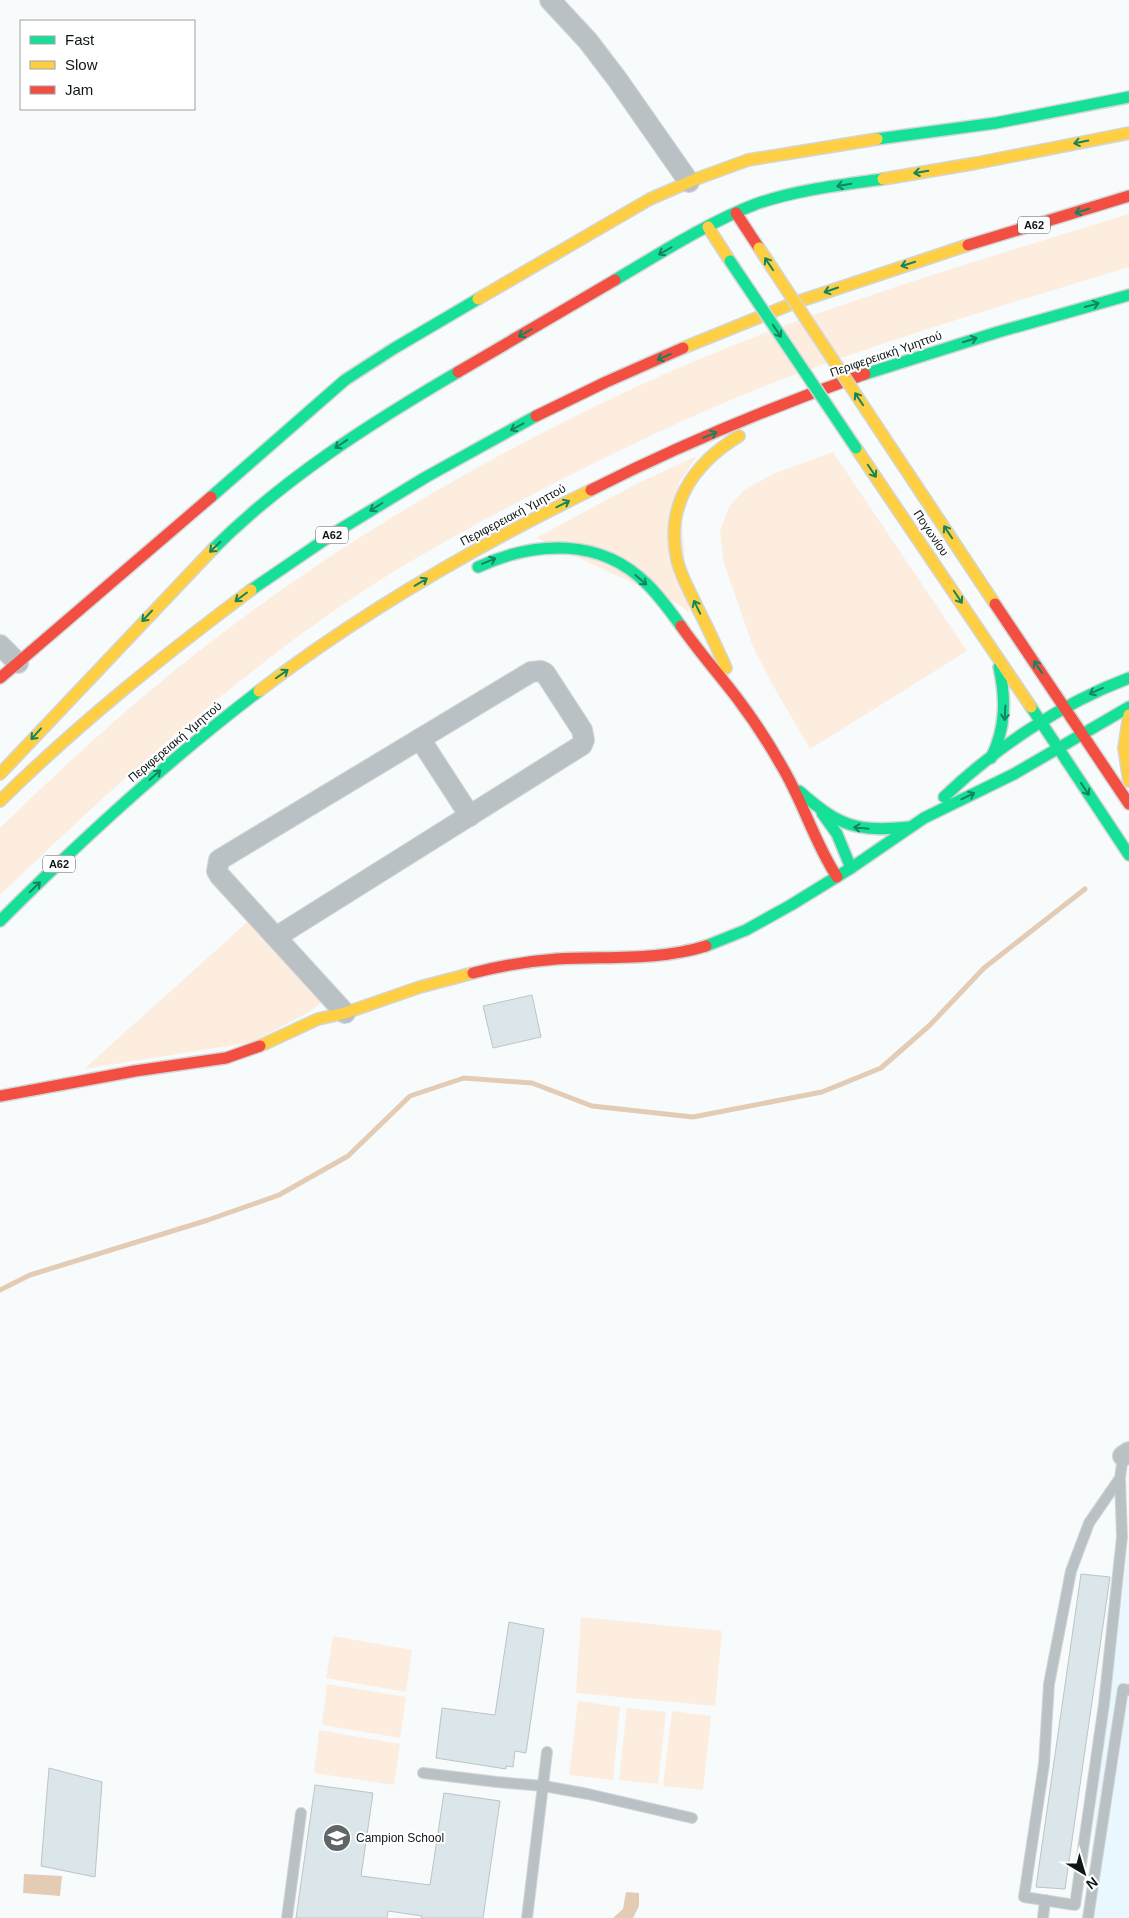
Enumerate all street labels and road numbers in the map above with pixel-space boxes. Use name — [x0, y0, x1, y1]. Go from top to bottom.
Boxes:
road number: Α62 — [1018, 216, 1050, 234]
street label: Περιφερειακή Υμηττού — [828, 328, 944, 380]
street label: Περιφερειακή Υμηττού — [458, 481, 568, 549]
street label: Πογωνίου — [910, 507, 952, 559]
road number: Α62 — [316, 526, 348, 544]
street label: Περιφερειακή Υμηττού — [126, 699, 224, 785]
road number: Α62 — [43, 856, 75, 872]

